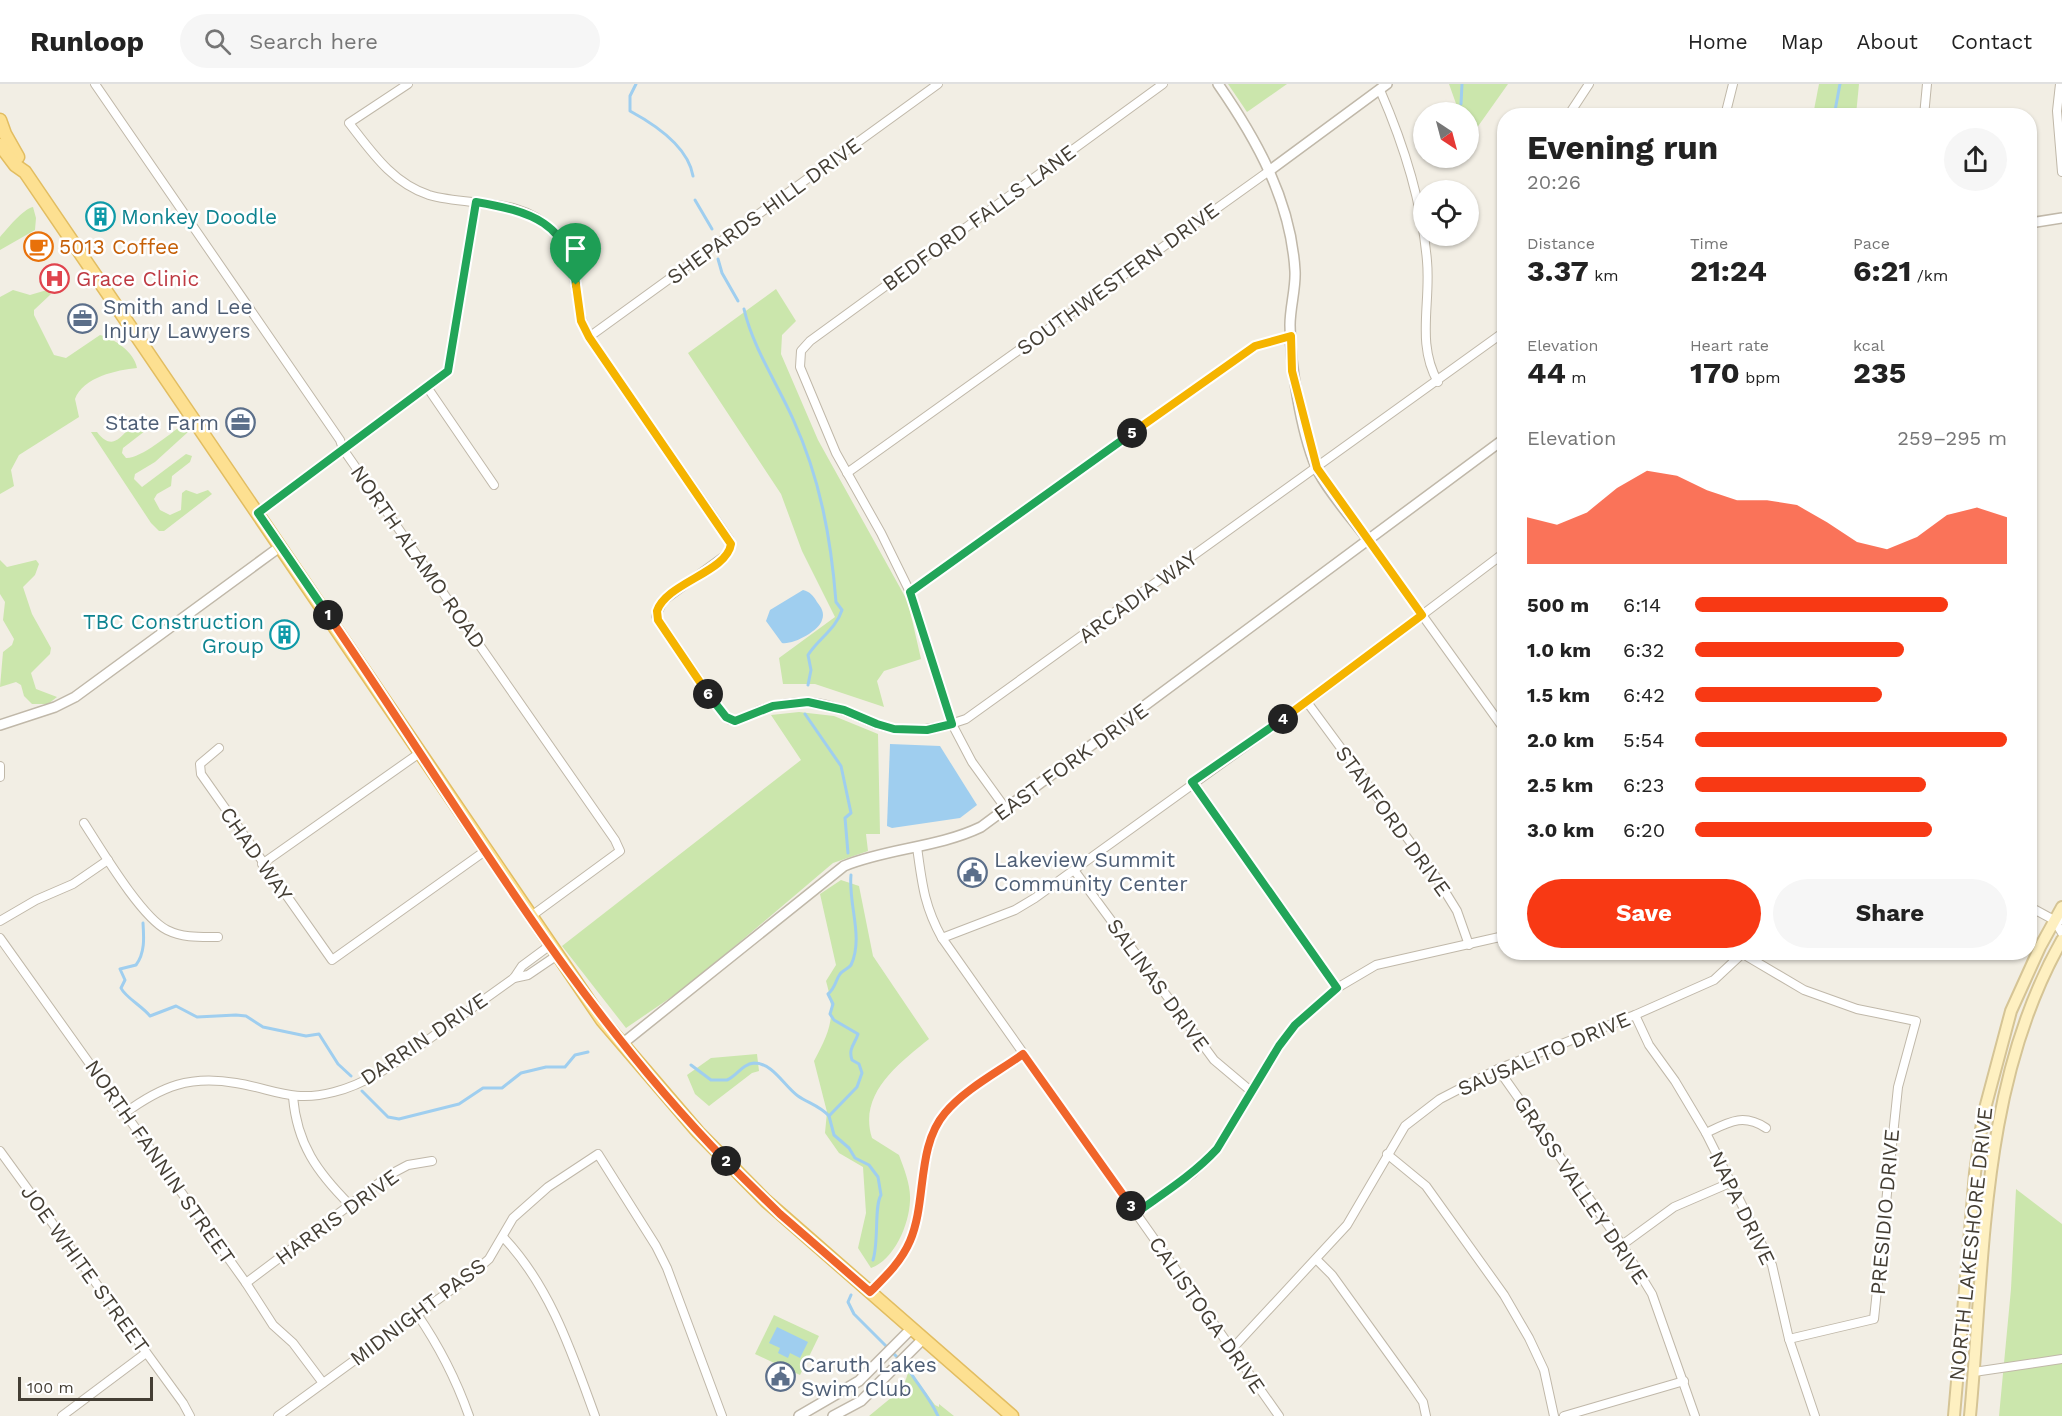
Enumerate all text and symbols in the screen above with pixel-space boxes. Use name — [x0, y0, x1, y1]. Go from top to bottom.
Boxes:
search box — [180, 14, 600, 68]
text: Runloop — [30, 25, 144, 58]
icon: search — [201, 25, 234, 58]
text: Search here — [249, 29, 378, 54]
text: Home — [1688, 29, 1748, 54]
text: Map — [1781, 29, 1824, 54]
text: About — [1857, 29, 1918, 54]
text: Contact — [1951, 29, 2032, 54]
north arrow — [1413, 102, 1479, 168]
map controls — [1413, 102, 1479, 246]
text: Evening run — [1527, 128, 1718, 167]
button: share — [1944, 128, 2007, 191]
street label: SHEPARDS HILL DRIVE — [662, 132, 865, 289]
street label: BEDFORD FALLS LANE — [877, 139, 1080, 296]
text: 20:26 — [1527, 170, 1581, 194]
button: locate — [1413, 180, 1479, 246]
street label: SOUTHWESTERN DRIVE — [1012, 197, 1224, 360]
building icon: Monkey Doodle — [84, 201, 116, 233]
place label: Monkey Doodle — [121, 204, 277, 229]
pin — [550, 223, 601, 285]
cafe icon: 5013 Coffee — [22, 231, 54, 263]
icon: arrive — [559, 232, 592, 265]
place label: 5013 Coffee — [59, 234, 179, 259]
text: Distance — [1527, 234, 1595, 253]
text: Time — [1690, 234, 1728, 253]
text: Pace — [1853, 234, 1890, 253]
text: 3.37 — [1527, 253, 1589, 288]
text: 21:24 — [1690, 253, 1767, 288]
text: 6:21 — [1853, 253, 1911, 288]
hospital icon: Grace Clinic — [39, 263, 71, 295]
place label: Grace Clinic — [76, 266, 199, 291]
text: km — [1589, 266, 1618, 285]
text: /km — [1911, 266, 1948, 285]
place label: Smith and Lee Injury Lawyers — [103, 294, 253, 343]
office icon: Smith and Lee Injury Lawyers — [66, 303, 98, 335]
text: Elevation — [1527, 336, 1598, 355]
text: Heart rate — [1690, 336, 1769, 355]
text: kcal — [1853, 336, 1885, 355]
text: 44 — [1527, 355, 1566, 390]
text: 170 — [1690, 355, 1740, 390]
text: 235 — [1853, 355, 1906, 390]
text: m — [1566, 368, 1586, 387]
text: bpm — [1740, 368, 1781, 387]
office icon: State Farm — [224, 407, 256, 439]
place label: State Farm — [105, 410, 219, 435]
pin: 5 — [1117, 418, 1147, 448]
text: 5 — [1127, 423, 1137, 442]
text: Elevation — [1527, 426, 1616, 450]
text: 259–295 m — [1897, 426, 2007, 450]
street label: NORTH ALAMO ROAD — [346, 460, 491, 653]
street label: ARCADIA WAY — [1073, 545, 1202, 648]
text: 500 m — [1527, 593, 1589, 617]
text: 6:14 — [1623, 593, 1661, 617]
pin: 1 — [313, 600, 343, 630]
text: 1 — [325, 605, 331, 624]
place label: TBC Construction Group — [83, 609, 264, 658]
building icon: TBC Construction Group — [269, 618, 301, 650]
text: 1.0 km — [1527, 638, 1591, 662]
text: 6:32 — [1623, 638, 1664, 662]
pin: 6 — [693, 679, 723, 709]
text: 1.5 km — [1527, 683, 1590, 707]
text: 6:42 — [1623, 683, 1665, 707]
text: 6 — [703, 684, 713, 703]
street label: EAST FORK DRIVE — [989, 697, 1153, 826]
pin: 4 — [1268, 704, 1298, 734]
text: 4 — [1278, 709, 1288, 728]
text: 2.0 km — [1527, 728, 1594, 752]
text: 5:54 — [1623, 728, 1664, 752]
street label: STANFORD DRIVE — [1330, 741, 1456, 901]
text: 2.5 km — [1527, 773, 1593, 797]
text: 6:23 — [1623, 773, 1664, 797]
street label: CHAD WAY — [215, 802, 298, 906]
text: 3.0 km — [1527, 818, 1594, 842]
text: 6:20 — [1623, 818, 1665, 842]
place label: Lakeview Summit Community Center — [994, 847, 1188, 896]
public building icon: Lakeview Summit Community Center — [957, 856, 989, 888]
button: Save — [1527, 879, 1761, 948]
button: Share — [1773, 879, 2007, 948]
street label: SALINAS DRIVE — [1102, 913, 1215, 1056]
street label: DARRIN DRIVE — [356, 987, 492, 1090]
street label: SAUSALITO DRIVE — [1454, 1006, 1634, 1101]
street label: NORTH FANNIN STREET — [80, 1055, 241, 1269]
street label: GRASS VALLEY DRIVE — [1509, 1091, 1654, 1289]
street label: NORTH LAKESHORE DRIVE — [1944, 1106, 1997, 1382]
street label: PRESIDIO DRIVE — [1865, 1128, 1904, 1296]
pin: 2 — [711, 1146, 741, 1176]
street label: NAPA DRIVE — [1704, 1147, 1781, 1269]
text: 2 — [721, 1151, 731, 1170]
street label: HARRIS DRIVE — [270, 1163, 403, 1270]
street label: JOE WHITE STREET — [16, 1180, 155, 1358]
pin: 3 — [1116, 1191, 1146, 1221]
text: 3 — [1126, 1196, 1136, 1215]
street label: CALISTOGA DRIVE — [1144, 1232, 1271, 1398]
street label: MIDNIGHT PASS — [345, 1252, 490, 1371]
place label: Caruth Lakes Swim Club — [801, 1352, 937, 1401]
public building icon: Caruth Lakes Swim Club — [764, 1361, 796, 1393]
scale bar — [18, 1374, 153, 1402]
text: 100 m — [27, 1378, 74, 1397]

